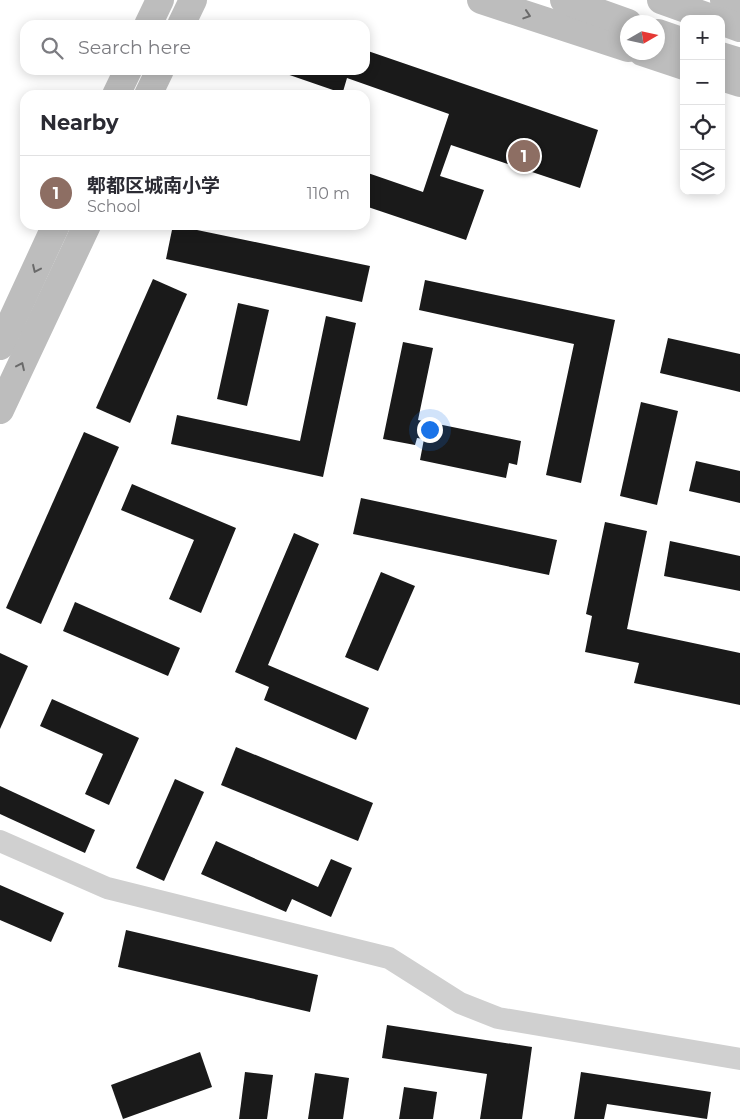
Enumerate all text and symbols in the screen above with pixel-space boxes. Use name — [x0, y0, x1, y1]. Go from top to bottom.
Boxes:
one-way arrow — [522, 10, 531, 20]
north arrow — [620, 15, 665, 60]
map controls — [680, 15, 725, 195]
button: + — [680, 15, 725, 60]
search box — [20, 20, 370, 75]
icon: search — [38, 34, 66, 62]
text: Search here — [78, 36, 191, 59]
button: − — [680, 60, 725, 105]
button: locate — [680, 105, 725, 150]
text: Nearby — [40, 110, 119, 135]
pin: 1 — [508, 137, 540, 175]
button: layers — [680, 150, 725, 195]
text: 郫都区城南小学 — [87, 174, 220, 197]
text: 1 — [53, 184, 59, 203]
text: 110 m — [307, 184, 350, 203]
text: School — [87, 197, 141, 216]
one-way arrow — [31, 264, 42, 273]
one-way arrow — [14, 362, 25, 371]
your location — [417, 417, 443, 443]

